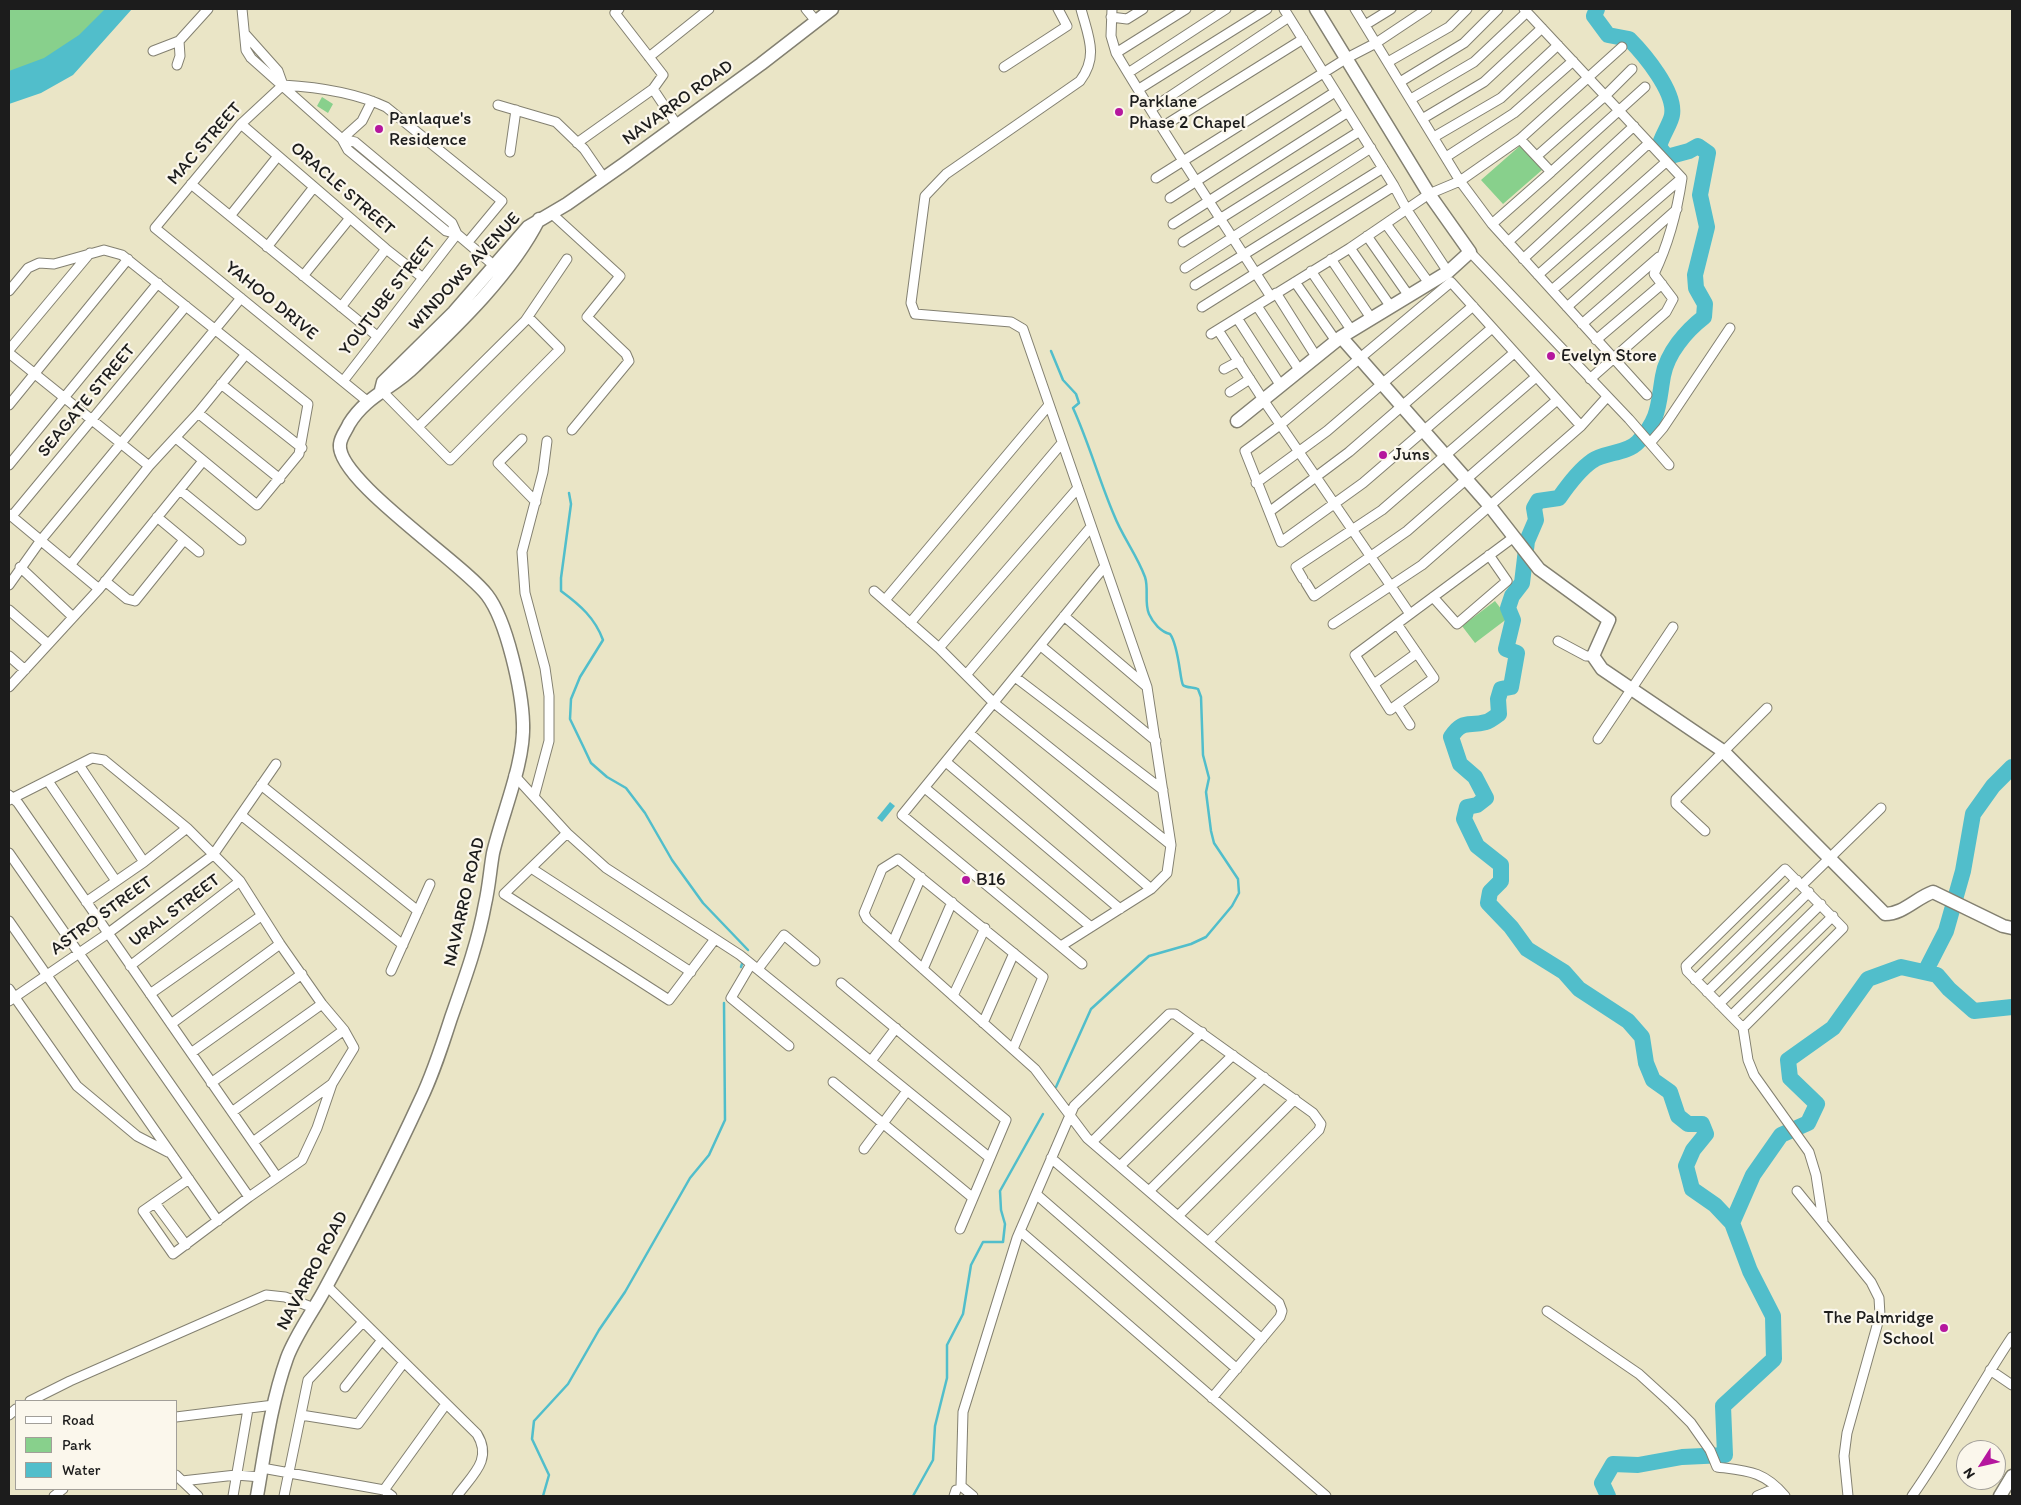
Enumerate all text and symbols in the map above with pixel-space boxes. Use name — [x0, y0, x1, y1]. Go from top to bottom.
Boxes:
street label: NAVARRO ROAD — [618, 56, 738, 150]
place label: Parklane Phase 2 Chapel — [1129, 91, 1246, 134]
street label: MAC STREET — [163, 98, 247, 190]
marker: Parklane Phase 2 Chapel — [1113, 106, 1125, 118]
place label: Panlaque's Residence — [389, 108, 471, 150]
marker: Panlaque's Residence — [373, 123, 385, 135]
street label: ORACLE STREET — [285, 138, 399, 240]
street label: WINDOWS AVENUE — [404, 208, 526, 336]
street label: YOUTUBE STREET — [335, 233, 441, 361]
street label: YAHOO DRIVE — [220, 257, 322, 345]
street label: SEAGATE STREET — [33, 340, 141, 462]
place label: Evelyn Store — [1561, 345, 1657, 367]
marker: Evelyn Store — [1545, 350, 1557, 362]
place label: Juns — [1393, 444, 1430, 466]
marker: Juns — [1377, 449, 1389, 461]
street label: NAVARRO ROAD — [440, 835, 490, 969]
place label: B16 — [976, 869, 1006, 891]
street label: URAL STREET — [125, 870, 225, 952]
street label: ASTRO STREET — [47, 872, 157, 960]
marker: B16 — [960, 874, 972, 886]
street label: NAVARRO ROAD — [273, 1208, 353, 1334]
place label: The Palmridge School — [1823, 1307, 1934, 1350]
marker: The Palmridge School — [1938, 1322, 1950, 1334]
legend — [15, 1400, 178, 1490]
text: Road — [62, 1411, 94, 1429]
text: Park — [62, 1436, 92, 1454]
north arrow — [1956, 1440, 2006, 1490]
text: Water — [62, 1461, 100, 1479]
text: N — [1959, 1465, 1979, 1482]

